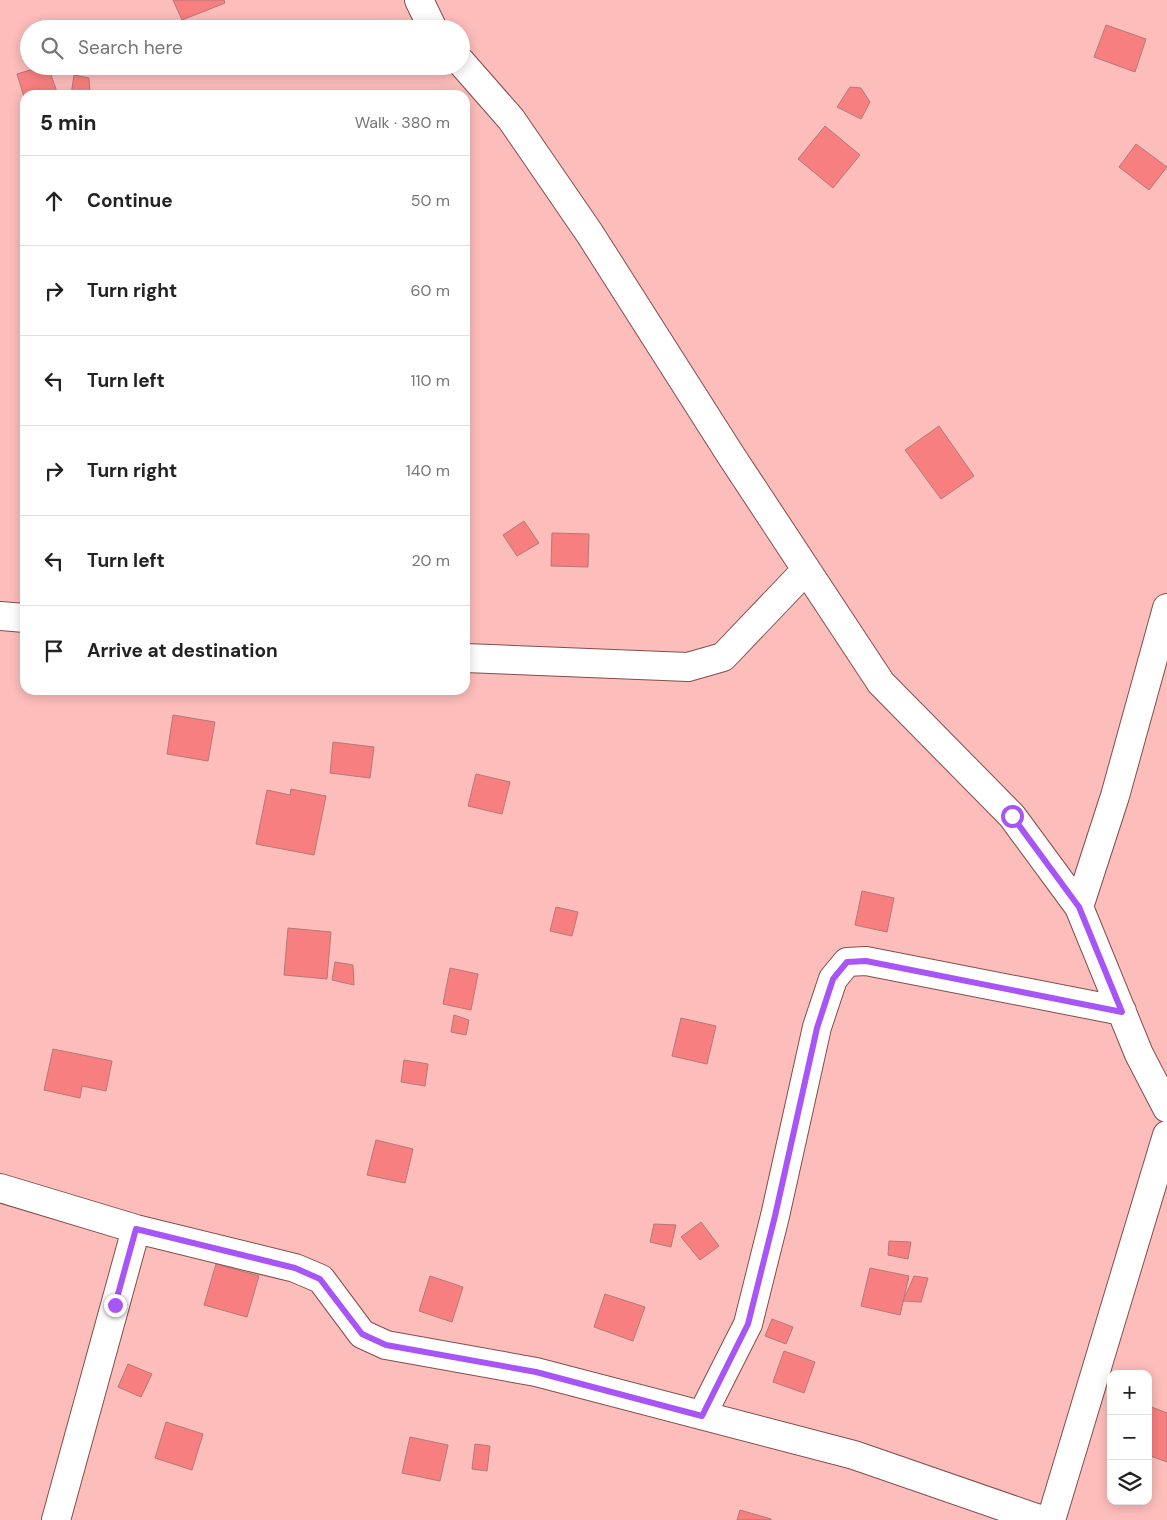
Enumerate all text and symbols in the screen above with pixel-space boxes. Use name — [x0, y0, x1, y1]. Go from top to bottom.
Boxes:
search box — [20, 20, 470, 75]
icon: search — [38, 34, 66, 62]
text: Search here — [78, 35, 183, 60]
text: 5 min — [40, 109, 96, 137]
text: Walk · 380 m — [355, 112, 450, 133]
icon: ahead — [40, 187, 68, 215]
text: Continue — [87, 188, 173, 213]
text: 50 m — [411, 190, 450, 211]
icon: right — [40, 277, 68, 305]
text: Turn right — [87, 278, 177, 303]
text: 60 m — [410, 280, 450, 301]
icon: left — [40, 367, 68, 395]
text: Turn left — [87, 368, 165, 393]
text: 110 m — [411, 370, 450, 391]
icon: right — [40, 457, 68, 485]
text: Turn right — [87, 458, 177, 483]
text: 140 m — [406, 460, 450, 481]
icon: left — [40, 547, 68, 575]
text: Turn left — [87, 548, 165, 573]
text: 20 m — [411, 550, 450, 571]
icon: arrive — [40, 637, 68, 665]
text: Arrive at destination — [87, 638, 278, 663]
route start — [1001, 805, 1024, 828]
route end — [104, 1294, 127, 1317]
map controls — [1107, 1370, 1152, 1505]
button: + — [1107, 1370, 1152, 1415]
button: − — [1107, 1415, 1152, 1460]
button: layers — [1107, 1460, 1152, 1505]

